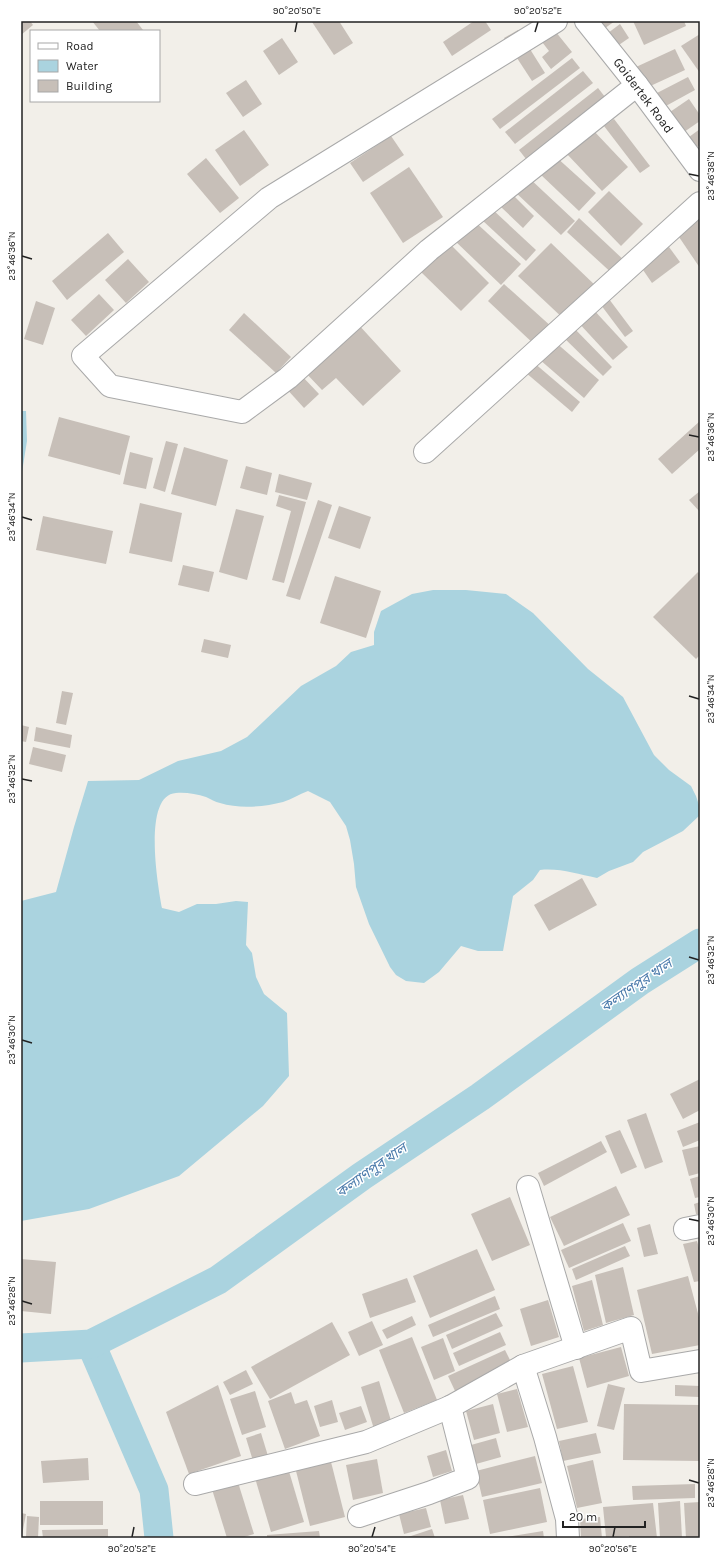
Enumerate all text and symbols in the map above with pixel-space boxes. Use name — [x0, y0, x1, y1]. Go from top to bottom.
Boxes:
text: 90°20'50"E — [273, 5, 321, 17]
text: 90°20'52"E — [514, 5, 562, 17]
legend — [30, 30, 160, 102]
text: Road — [66, 39, 94, 53]
street label: Goidertek Road — [610, 55, 677, 136]
text: Water — [66, 59, 99, 73]
text: Building — [66, 79, 113, 93]
text: 23°46'38"N — [705, 151, 717, 201]
text: 23°46'36"N — [6, 231, 18, 281]
text: 23°46'36"N — [705, 412, 717, 462]
text: 23°46'34"N — [6, 492, 18, 542]
text: 23°46'34"N — [705, 674, 717, 724]
text: 23°46'32"N — [6, 754, 18, 804]
text: 23°46'32"N — [705, 935, 717, 985]
water label: কল্যাণপুর খাল — [597, 954, 677, 1015]
text: 23°46'30"N — [6, 1015, 18, 1065]
water label: কল্যাণপুর খাল — [333, 1138, 412, 1201]
text: 23°46'30"N — [705, 1196, 717, 1246]
text: 23°46'28"N — [6, 1276, 18, 1326]
text: 23°46'28"N — [705, 1458, 717, 1508]
scale bar — [563, 1503, 645, 1529]
text: 20 m — [569, 1510, 597, 1524]
text: 90°20'52"E — [108, 1543, 156, 1555]
text: 90°20'54"E — [348, 1543, 396, 1555]
text: 90°20'56"E — [589, 1543, 637, 1555]

